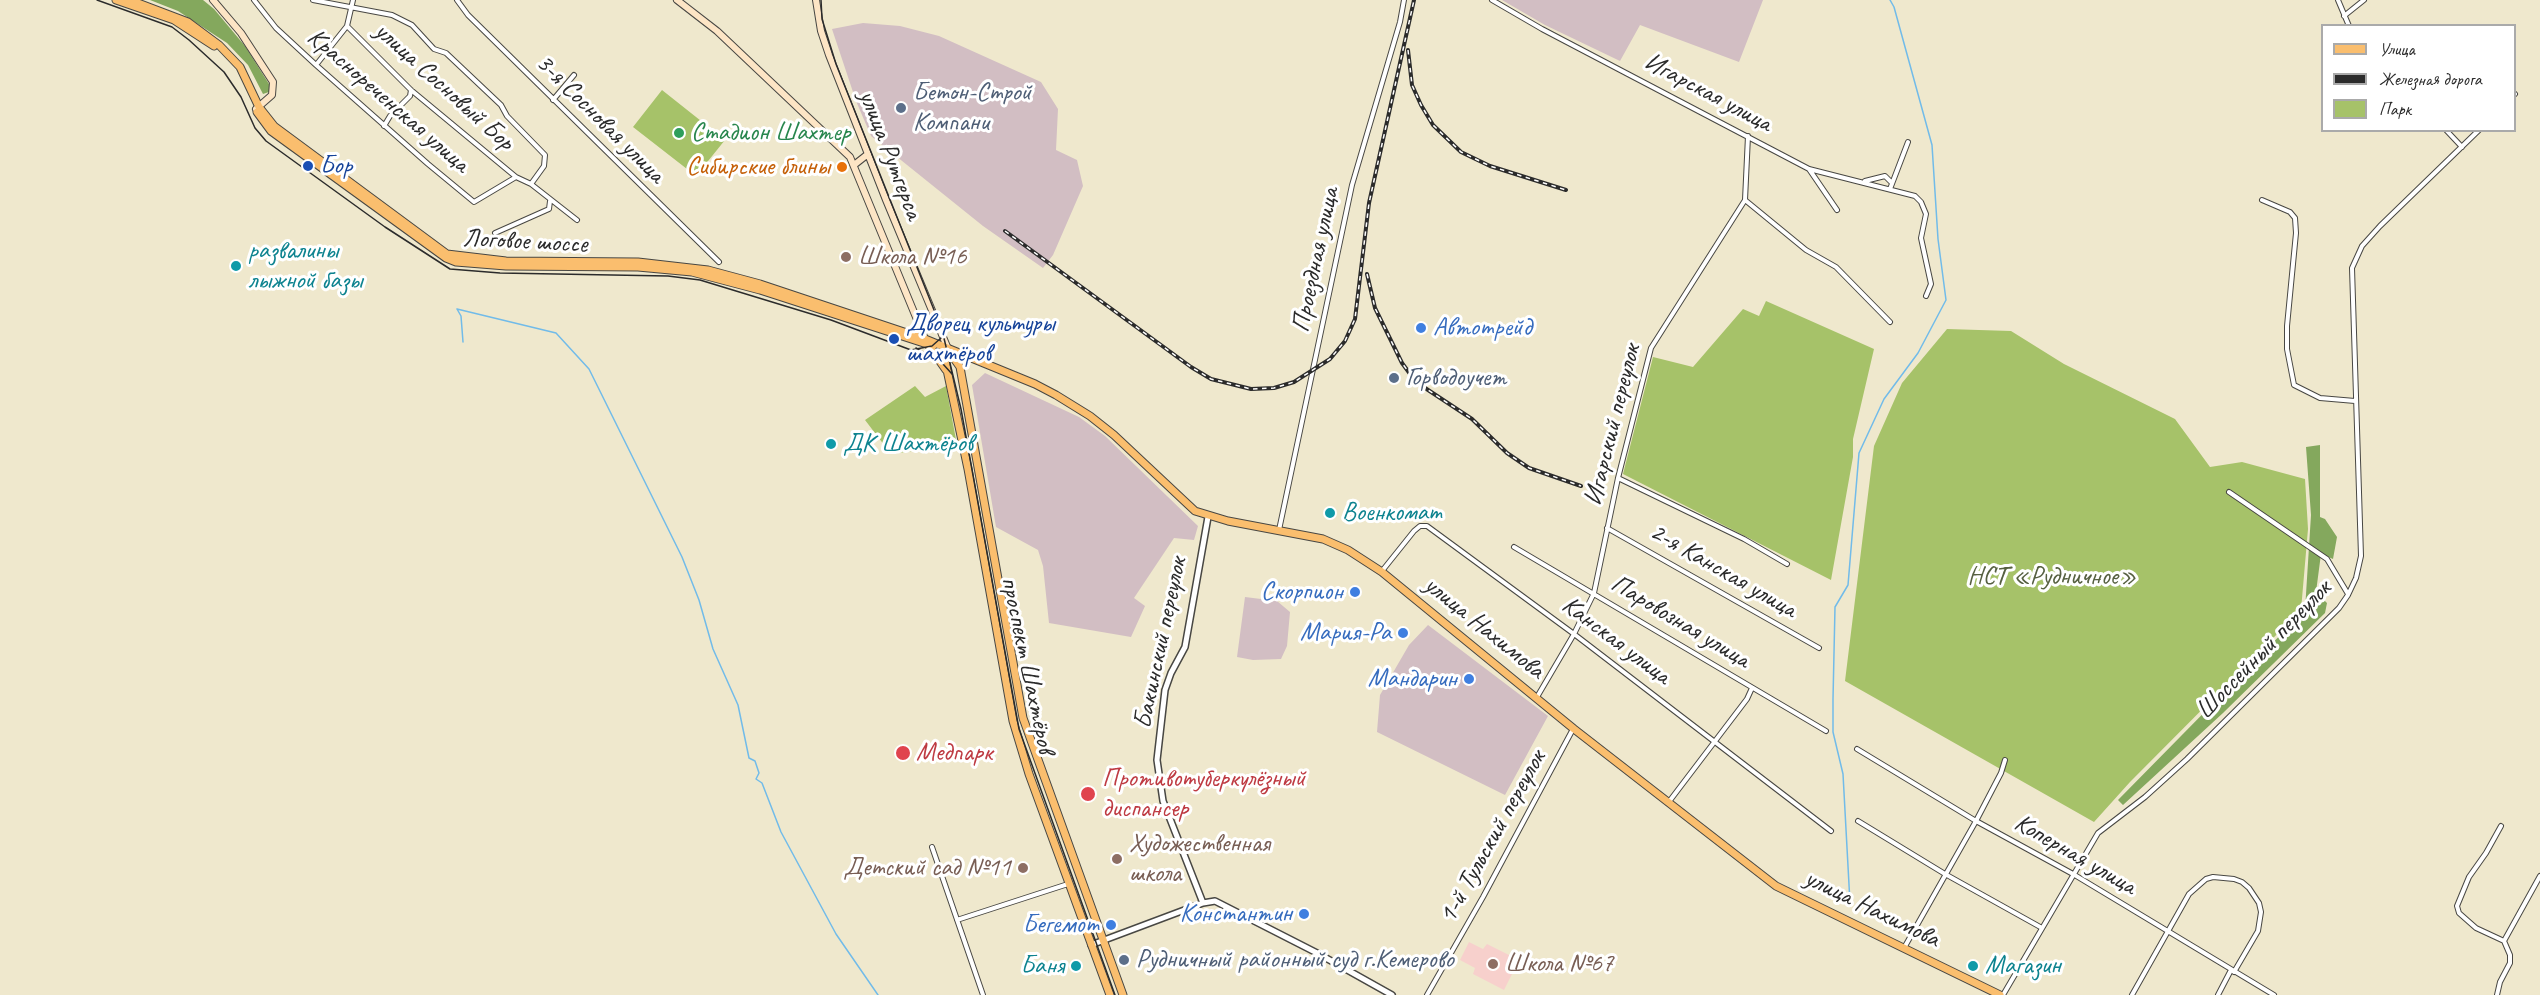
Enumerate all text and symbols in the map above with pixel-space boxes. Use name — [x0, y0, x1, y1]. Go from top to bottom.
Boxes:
street label: улица Сосновый Бор — [368, 16, 520, 158]
street label: Краснореченская улица — [300, 22, 476, 180]
legend — [2321, 24, 2516, 132]
text: Улица — [2379, 38, 2415, 60]
street label: Игарская улица — [1639, 46, 1777, 140]
street label: 3-я Сосновая улица — [529, 48, 671, 190]
text: Железная дорога — [2379, 68, 2482, 90]
place label: Бетон-Строй Компани — [913, 77, 1031, 138]
street label: улица Рутгерса — [851, 86, 929, 224]
text: Парк — [2379, 98, 2411, 120]
marker: Бетон-Строй Компани — [894, 101, 908, 115]
place label: Стадион Шахтер — [691, 117, 850, 149]
marker: Стадион Шахтер — [672, 126, 686, 140]
place label: Бор — [320, 150, 352, 182]
place label: Сибирские блины — [686, 151, 830, 183]
marker: Бор — [301, 159, 315, 173]
marker: Сибирские блины — [835, 160, 849, 174]
street label: Проездная улица — [1285, 185, 1347, 335]
street label: Логовое шоссе — [462, 223, 588, 261]
place label: развалины лыжной базы — [248, 235, 362, 296]
place label: Школа №16 — [858, 241, 967, 273]
marker: Школа №16 — [839, 250, 853, 264]
marker: развалины лыжной базы — [229, 259, 243, 273]
place label: Дворец культуры шахтёров — [906, 308, 1055, 370]
place label: Автотрейд — [1433, 312, 1532, 344]
marker: Автотрейд — [1414, 321, 1428, 335]
marker: Дворец культуры шахтёров — [887, 332, 901, 346]
street label: Игарский переулок — [1578, 341, 1648, 509]
place label: Горводоучет — [1406, 362, 1506, 394]
marker: Горводоучет — [1387, 371, 1401, 385]
place label: ДК Шахтёров — [843, 428, 973, 460]
marker: ДК Шахтёров — [824, 437, 838, 451]
place label: Военкомат — [1342, 497, 1441, 529]
marker: Военкомат — [1323, 506, 1337, 520]
street label: 2-я Канская улица — [1644, 516, 1802, 626]
street label: Бакинский переулок — [1128, 555, 1194, 731]
park label: НСТ «Рудничное» — [1968, 561, 2136, 593]
street label: Паровозная улица — [1605, 568, 1755, 676]
street label: улица Нахимова — [1417, 570, 1551, 686]
street label: проспект Шахтёров — [993, 574, 1061, 756]
street label: Шоссейный переулок — [2190, 574, 2338, 726]
place label: Скорпион — [1261, 576, 1343, 608]
marker: Скорпион — [1348, 585, 1362, 599]
street label: Канская улица — [1555, 590, 1677, 692]
place label: Мария-Ра — [1300, 617, 1391, 649]
marker: Мария-Ра — [1396, 626, 1410, 640]
place label: Мандарин — [1368, 663, 1457, 695]
marker: Мандарин — [1462, 672, 1476, 686]
place label: Медпарк — [916, 737, 992, 769]
marker: Медпарк — [894, 744, 912, 762]
street label: 1-й Тульский переулок — [1433, 745, 1553, 929]
place label: Противотуберкулёзный диспансер — [1102, 763, 1305, 825]
marker: Противотуберкулёзный диспансер — [1079, 785, 1097, 803]
street label: Коперная улица — [2008, 808, 2142, 902]
place label: Художественная школа — [1129, 828, 1270, 890]
place label: Детский сад №11 — [843, 852, 1011, 884]
marker: Художественная школа — [1110, 852, 1124, 866]
marker: Детский сад №11 — [1016, 861, 1030, 875]
street label: улица Нахимова — [1799, 863, 1945, 955]
place label: Константин — [1180, 898, 1292, 930]
marker: Константин — [1297, 907, 1311, 921]
place label: Бегемот — [1023, 909, 1099, 941]
marker: Бегемот — [1104, 918, 1118, 932]
place label: Рудничный районный суд г.Кемерово — [1136, 944, 1454, 976]
place label: Школа №67 — [1505, 948, 1614, 980]
place label: Баня — [1021, 950, 1064, 982]
place label: Магазин — [1985, 950, 2061, 982]
marker: Рудничный районный суд г.Кемерово — [1117, 953, 1131, 967]
marker: Школа №67 — [1486, 957, 1500, 971]
marker: Баня — [1069, 959, 1083, 973]
marker: Магазин — [1966, 959, 1980, 973]

